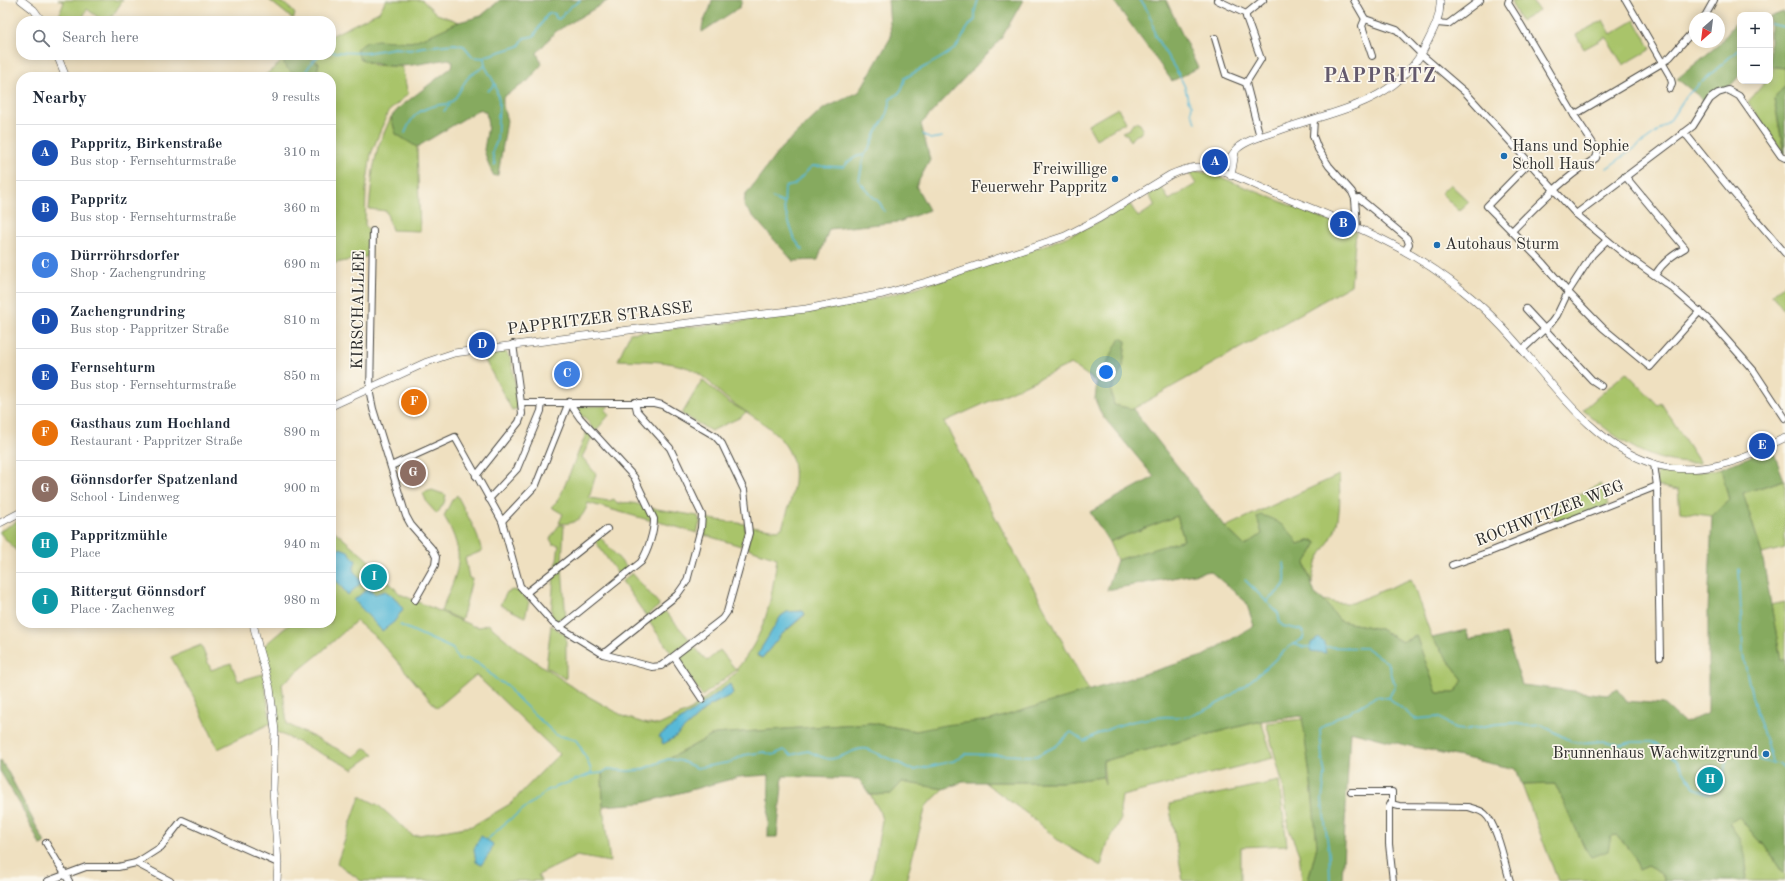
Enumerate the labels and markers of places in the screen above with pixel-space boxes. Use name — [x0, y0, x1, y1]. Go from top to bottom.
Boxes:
place label: Hans und Sophie Scholl Haus — [1512, 139, 1629, 173]
pin: A — [1202, 147, 1228, 177]
marker: Hans und Sophie Scholl Haus — [1499, 151, 1509, 161]
place label: Freiwillige Feuerwehr Pappritz — [971, 162, 1107, 196]
marker: Freiwillige Feuerwehr Pappritz — [1110, 174, 1120, 184]
pin: B — [1330, 209, 1356, 239]
place label: Autohaus Sturm — [1445, 237, 1560, 253]
marker: Autohaus Sturm — [1432, 240, 1442, 250]
pin: D — [469, 330, 495, 360]
pin: C — [554, 359, 580, 389]
pin: F — [401, 387, 427, 417]
pin: E — [1749, 431, 1775, 461]
pin: G — [400, 458, 426, 488]
pin: I — [361, 562, 387, 592]
place label: Brunnenhaus Wachwitzgrund — [1552, 746, 1758, 762]
marker: Brunnenhaus Wachwitzgrund — [1761, 749, 1771, 759]
pin: H — [1697, 765, 1723, 795]

